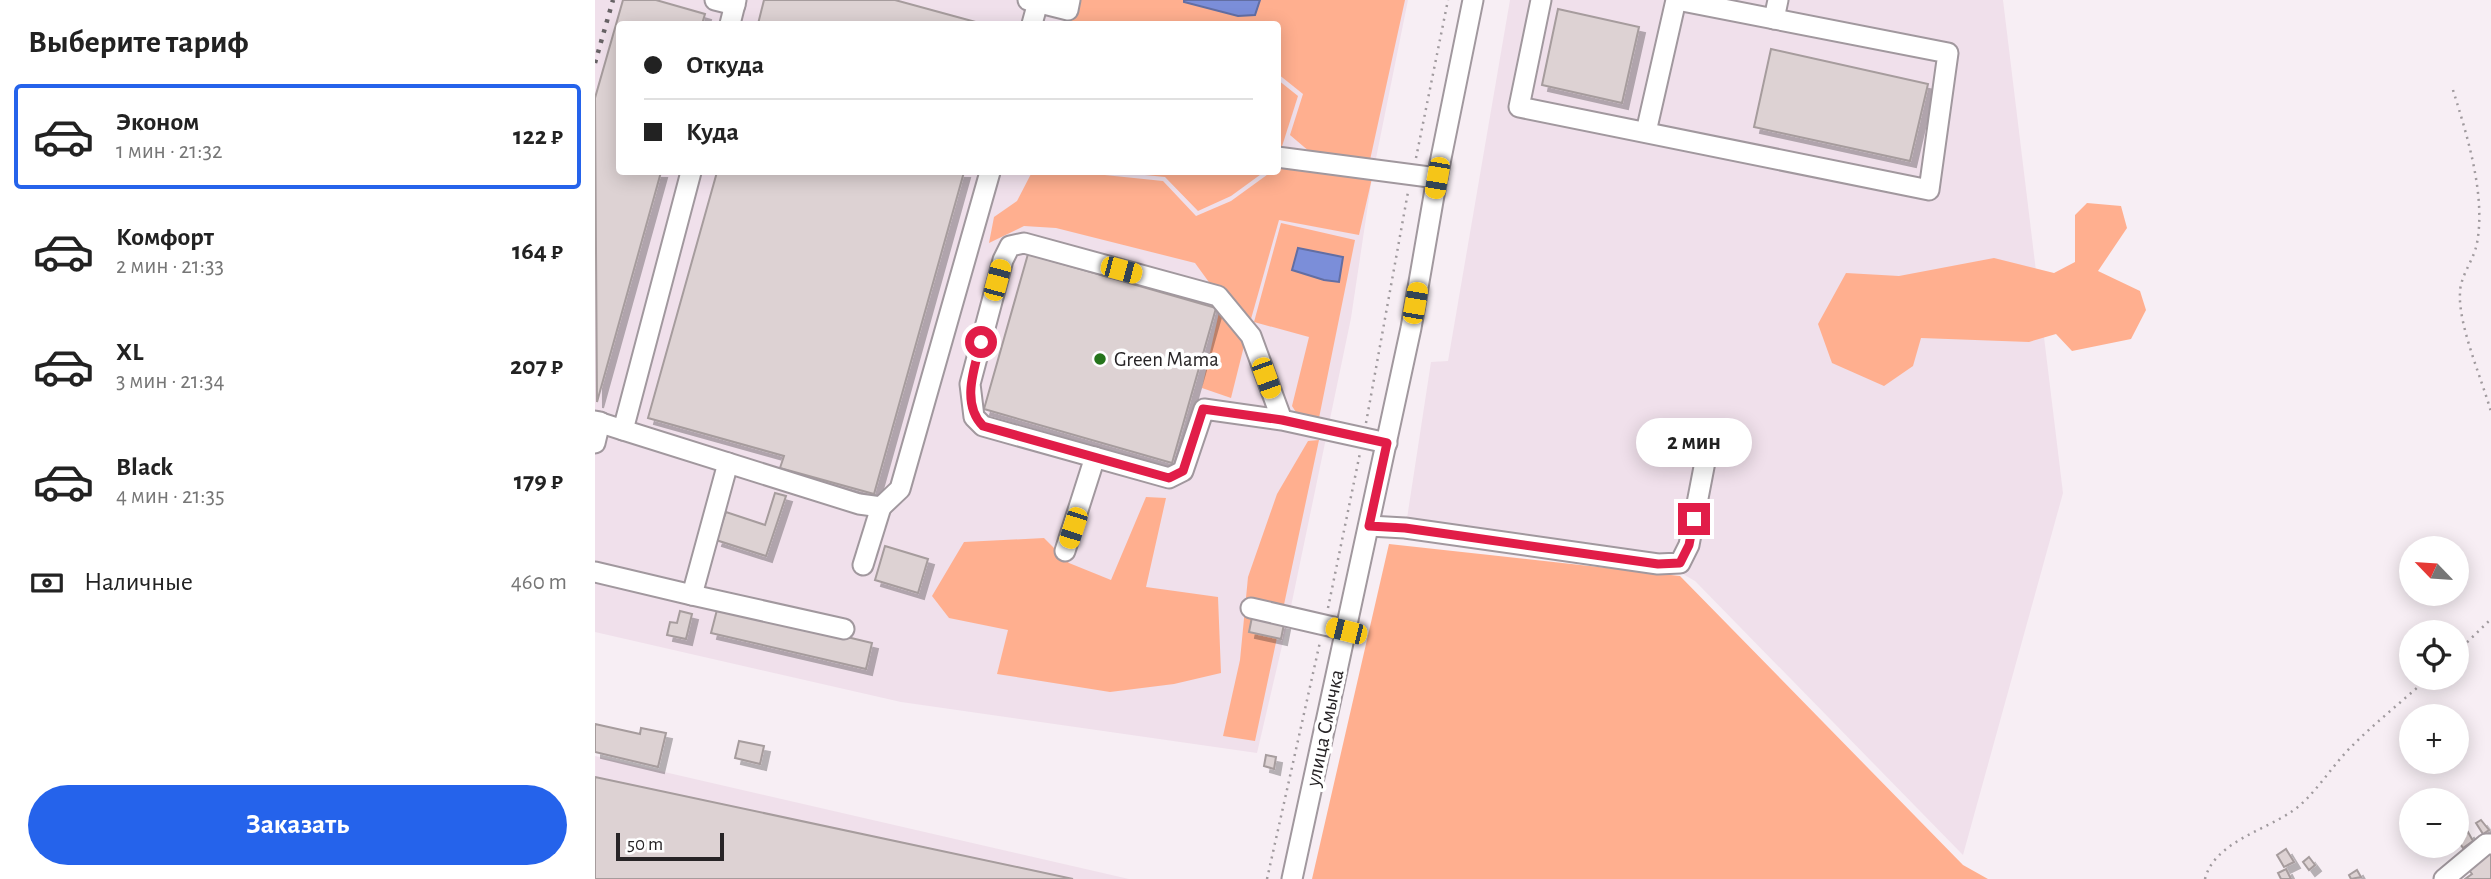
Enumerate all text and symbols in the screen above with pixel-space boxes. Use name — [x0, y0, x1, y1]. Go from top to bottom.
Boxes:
text: Выберите тариф — [28, 26, 249, 58]
text: Откуда — [686, 52, 764, 78]
icon: car — [32, 105, 95, 168]
text: Эконом — [116, 109, 199, 135]
text: Куда — [686, 119, 739, 145]
text: 122 ₽ — [513, 123, 563, 149]
text: 1 мин · 21:32 — [116, 140, 222, 163]
car — [1424, 155, 1451, 201]
icon: car — [32, 220, 95, 283]
text: Комфорт — [116, 224, 214, 250]
text: 164 ₽ — [512, 238, 563, 264]
car — [1098, 254, 1145, 286]
text: 2 мин · 21:33 — [116, 255, 224, 278]
car — [982, 257, 1013, 303]
car — [1402, 280, 1429, 326]
route start — [965, 326, 997, 358]
icon: car — [32, 335, 95, 398]
text: XL — [116, 339, 143, 365]
place label: Green Mama — [1114, 349, 1219, 370]
marker: Green Mama — [1092, 351, 1108, 367]
text: 207 ₽ — [510, 353, 563, 379]
car — [1249, 355, 1284, 401]
text: 3 мин · 21:34 — [116, 370, 225, 393]
callout: 2 мин — [1636, 418, 1752, 466]
text: 2 мин — [1667, 431, 1721, 454]
icon: car — [32, 450, 95, 513]
text: Black — [116, 454, 173, 480]
text: 179 ₽ — [514, 468, 563, 494]
text: 4 мин · 21:35 — [116, 485, 225, 508]
route end — [1678, 503, 1710, 535]
car — [1057, 505, 1090, 551]
north arrow — [2399, 536, 2469, 606]
map controls — [2399, 536, 2469, 858]
icon: cash — [28, 564, 66, 602]
text: Наличные — [84, 569, 193, 595]
text: 460 m — [511, 571, 567, 594]
car — [1324, 616, 1369, 646]
button: locate — [2399, 620, 2469, 690]
street label: улица Смычка — [1302, 667, 1348, 789]
button: + — [2399, 704, 2469, 774]
button: Заказать — [28, 785, 567, 865]
button: − — [2399, 788, 2469, 858]
scale bar — [616, 830, 725, 862]
text: 50 m — [627, 835, 663, 854]

